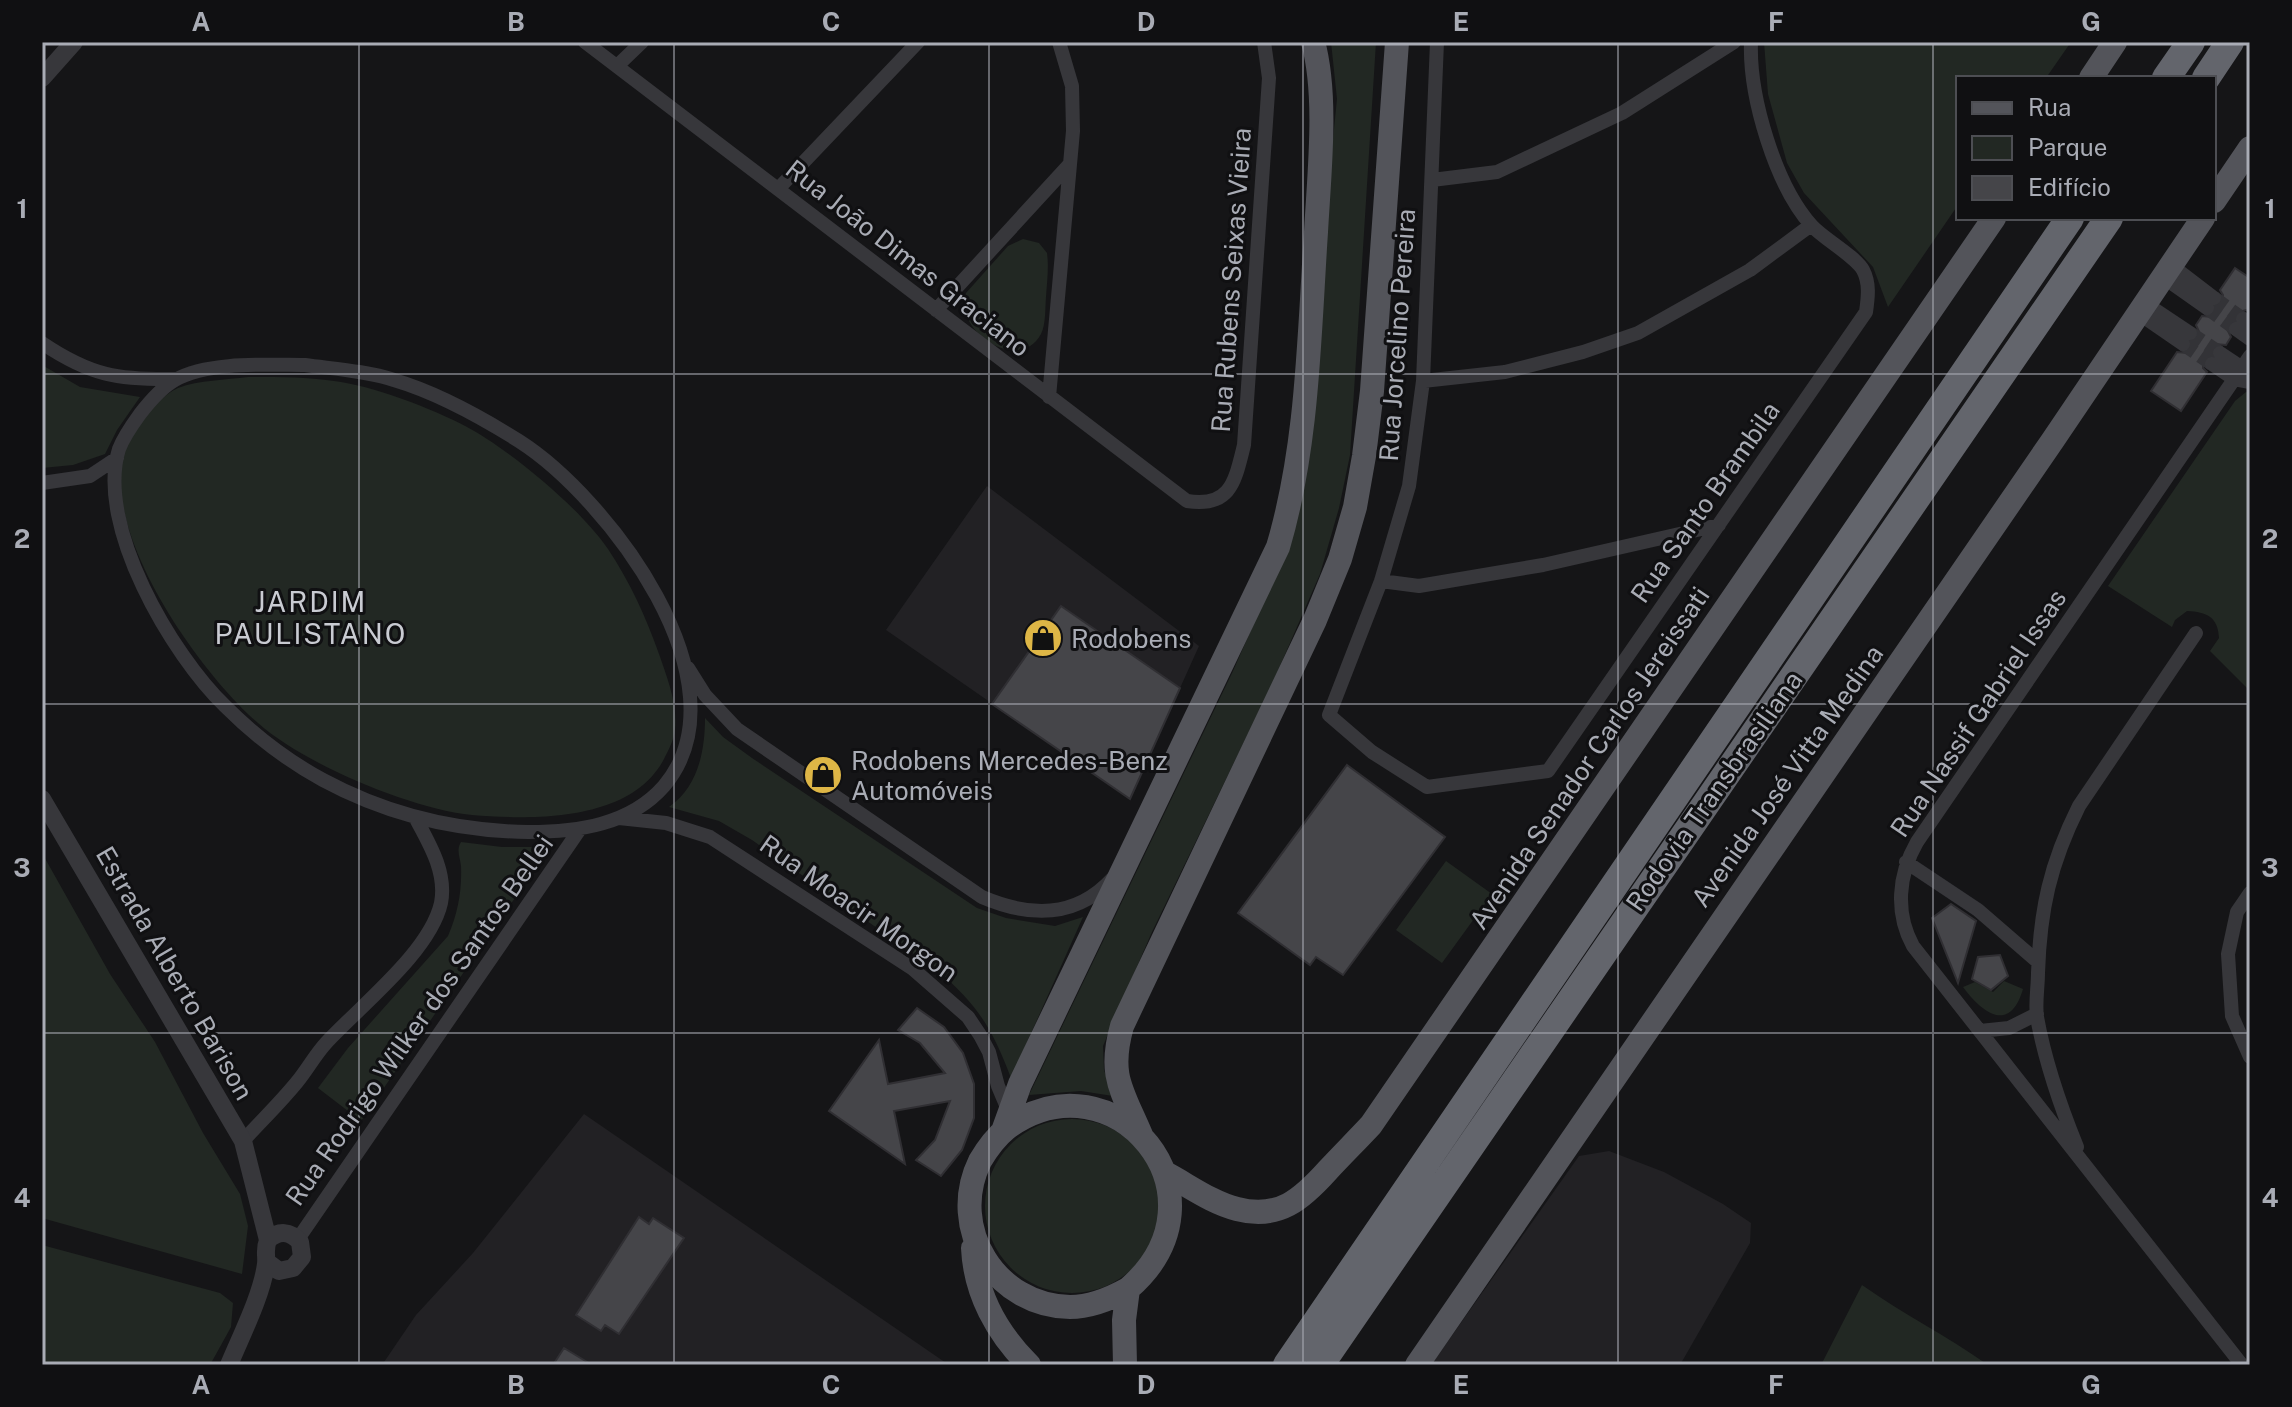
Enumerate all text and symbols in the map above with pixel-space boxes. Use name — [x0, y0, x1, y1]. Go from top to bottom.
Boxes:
text: A — [192, 6, 211, 37]
text: B — [507, 6, 525, 37]
text: C — [822, 6, 840, 37]
text: D — [1137, 6, 1155, 37]
text: E — [1453, 6, 1469, 37]
text: F — [1768, 6, 1784, 37]
text: G — [2081, 6, 2101, 37]
legend — [1956, 76, 2216, 220]
text: Rua — [2028, 93, 2071, 121]
street label: Rua Rubens Seixas Vieira — [1205, 127, 1257, 433]
text: Parque — [2028, 133, 2107, 161]
street label: Rua João Dimas Graciano — [780, 153, 1036, 363]
text: Edifício — [2028, 173, 2111, 201]
text: 1 — [16, 193, 28, 224]
text: 1 — [2264, 193, 2276, 224]
street label: Rua Jorcelino Pereira — [1373, 208, 1421, 462]
street label: Rua Santo Brambila — [1624, 396, 1786, 608]
text: 2 — [14, 523, 30, 554]
text: 2 — [2262, 523, 2278, 554]
street label: Avenida Senador Carlos Jereissati — [1463, 581, 1715, 935]
street label: Rua Nassif Gabriel Issas — [1884, 583, 2072, 843]
district label: JARDIM PAULISTANO — [215, 585, 407, 650]
shop icon: Rodobens — [1022, 617, 1064, 659]
place label: Rodobens — [1071, 623, 1191, 654]
street label: Avenida José Vitta Medina — [1685, 639, 1889, 913]
street label: Rodovia Transbrasiliana — [1619, 665, 1809, 917]
place label: Rodobens Mercedes-Benz Automóveis — [851, 745, 1168, 806]
shop icon: Rodobens Mercedes-Benz Automóveis — [802, 754, 844, 796]
street label: Rua Moacir Morgon — [754, 828, 964, 988]
street label: Rua Rodrigo Wilker dos Santos Bellei — [279, 829, 559, 1211]
street label: Estrada Alberto Barison — [90, 841, 260, 1105]
text: 3 — [13, 852, 31, 883]
text: 3 — [2261, 852, 2279, 883]
text: 4 — [13, 1182, 31, 1213]
text: 4 — [2261, 1182, 2279, 1213]
text: A — [192, 1369, 211, 1400]
text: B — [507, 1369, 525, 1400]
text: C — [822, 1369, 840, 1400]
text: D — [1137, 1369, 1155, 1400]
text: E — [1453, 1369, 1469, 1400]
text: F — [1768, 1369, 1784, 1400]
text: G — [2081, 1369, 2101, 1400]

